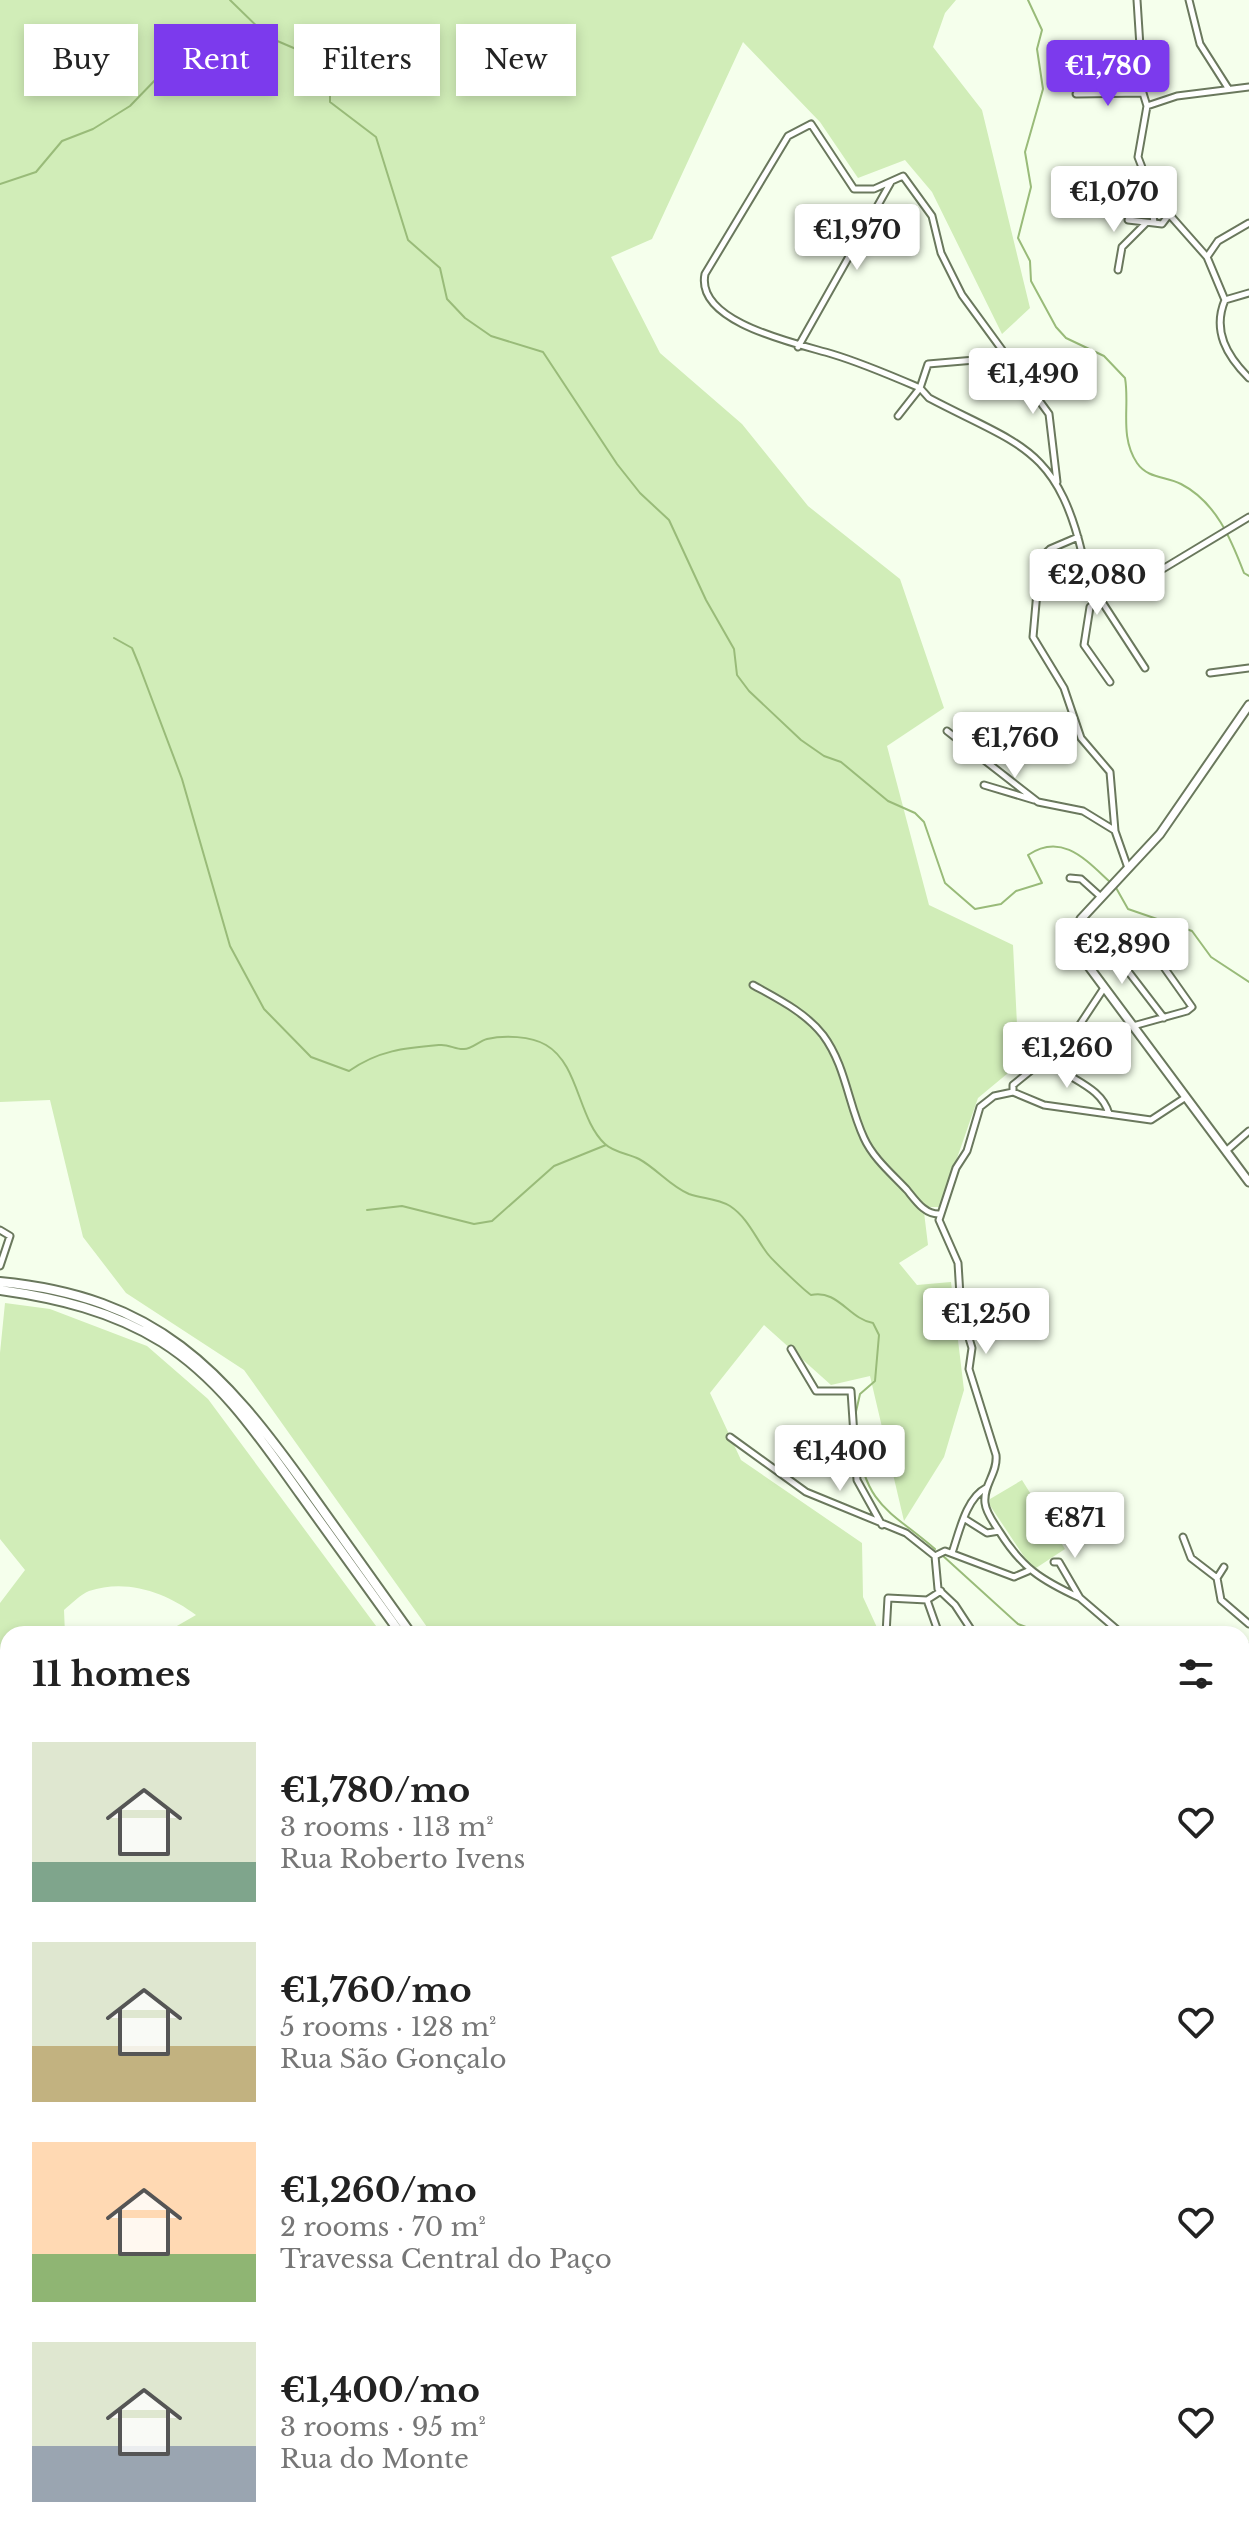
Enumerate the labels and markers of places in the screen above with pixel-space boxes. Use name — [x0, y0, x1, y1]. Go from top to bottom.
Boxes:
pin: €1,780 — [1043, 40, 1173, 108]
pin: €1,070 — [1049, 166, 1179, 234]
pin: €1,970 — [792, 204, 922, 272]
pin: €1,490 — [968, 348, 1098, 416]
pin: €2,080 — [1032, 549, 1162, 617]
pin: €1,760 — [950, 712, 1080, 780]
pin: €2,890 — [1057, 918, 1187, 986]
pin: €1,260 — [1002, 1022, 1132, 1090]
pin: €1,250 — [921, 1288, 1051, 1356]
pin: €1,400 — [775, 1425, 905, 1493]
pin: €871 — [1028, 1492, 1122, 1560]

